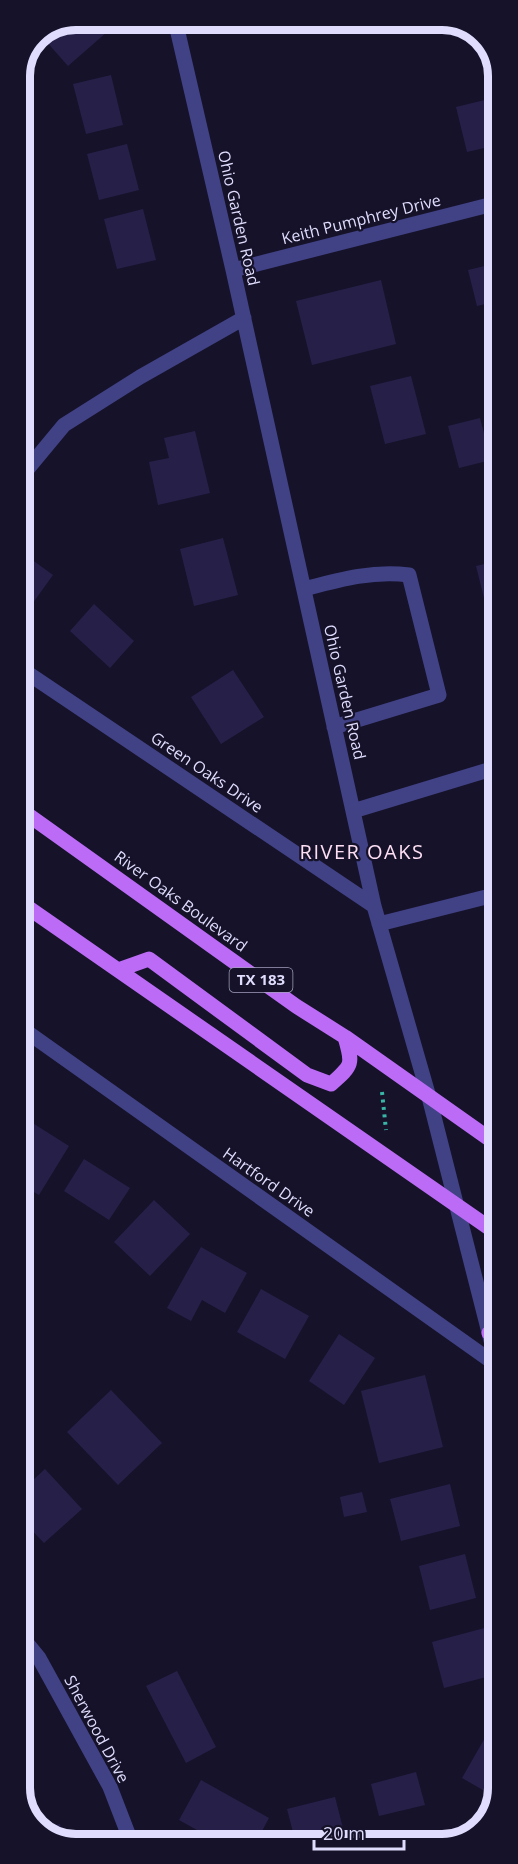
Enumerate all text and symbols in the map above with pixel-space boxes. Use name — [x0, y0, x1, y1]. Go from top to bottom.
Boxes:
street label: Ohio Garden Road — [213, 148, 265, 288]
street label: Keith Pumphrey Drive — [279, 189, 443, 249]
street label: Ohio Garden Road — [319, 622, 371, 762]
street label: Green Oaks Drive — [147, 726, 267, 818]
district label: RIVER OAKS — [300, 838, 424, 865]
street label: River Oaks Boulevard — [110, 845, 252, 957]
road number: TX 183 — [230, 968, 292, 992]
street label: Hartford Drive — [219, 1142, 319, 1222]
street label: Sherwood Drive — [59, 1671, 135, 1787]
scale bar — [314, 1813, 404, 1851]
text: 20 m — [323, 1821, 365, 1845]

